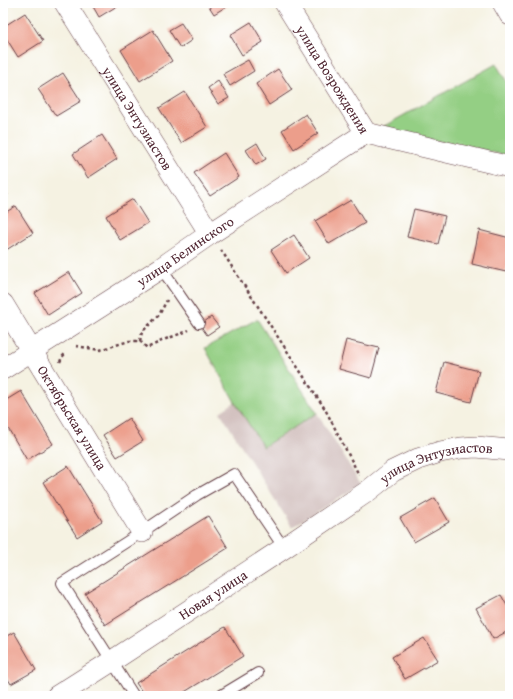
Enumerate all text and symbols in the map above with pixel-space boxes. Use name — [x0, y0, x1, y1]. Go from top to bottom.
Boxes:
street label: улица Возрождения — [291, 20, 374, 138]
street label: улица Энтузиастов — [97, 62, 177, 174]
street label: улица Белинского — [132, 211, 238, 292]
street label: Октябрьская улица — [33, 361, 112, 474]
street label: улица Энтузиастов — [374, 437, 494, 489]
street label: Новая улица — [175, 565, 251, 624]

